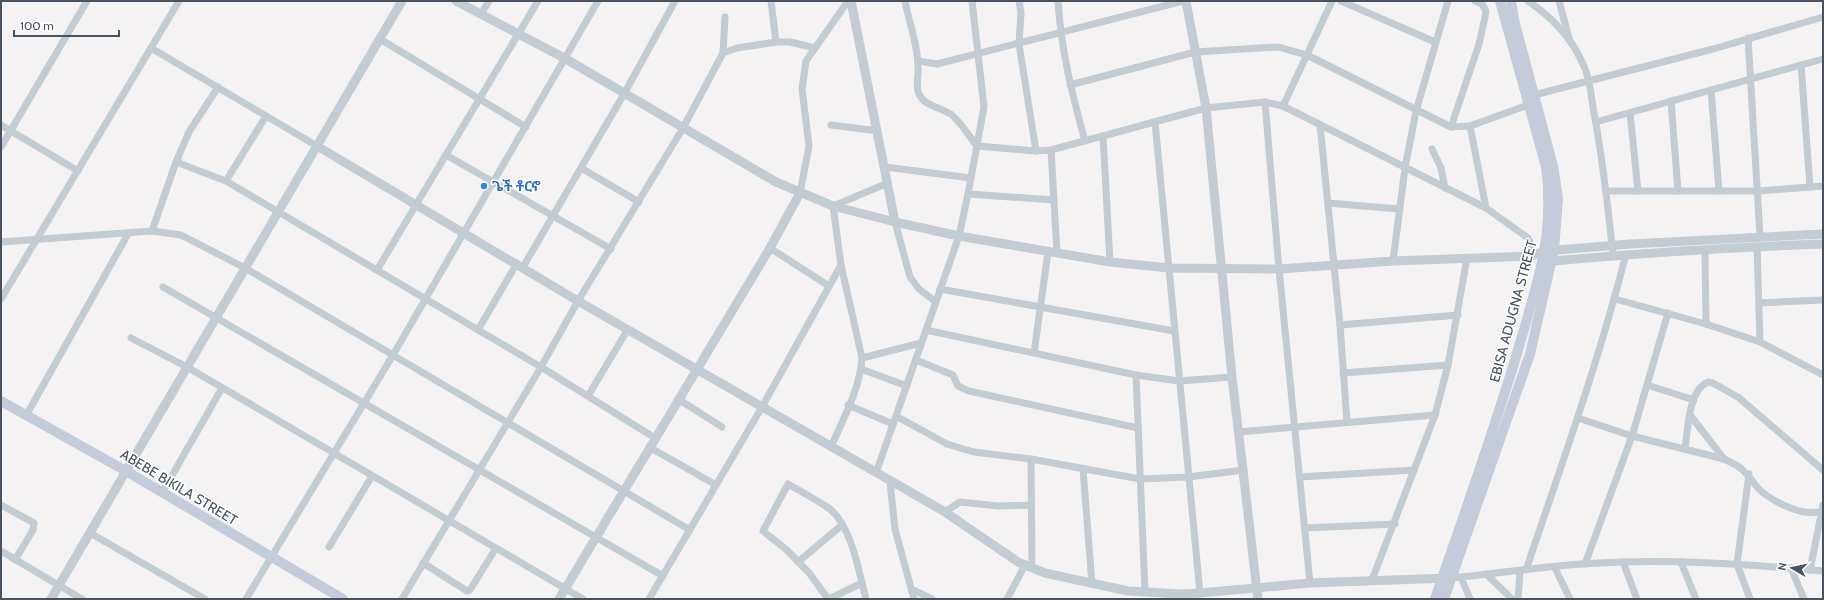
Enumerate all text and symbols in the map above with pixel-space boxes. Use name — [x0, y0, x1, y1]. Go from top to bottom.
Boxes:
scale bar — [14, 12, 119, 38]
text: 100 m — [20, 18, 54, 33]
place label: ጌች ቶርኖ — [492, 177, 541, 195]
marker: ጌች ቶርኖ — [479, 181, 489, 191]
street label: EBISA ADUGNA STREET — [1485, 237, 1541, 384]
street label: ABEBE BIKILA STREET — [117, 445, 241, 529]
north arrow — [1772, 548, 1812, 588]
text: N — [1775, 561, 1790, 571]

